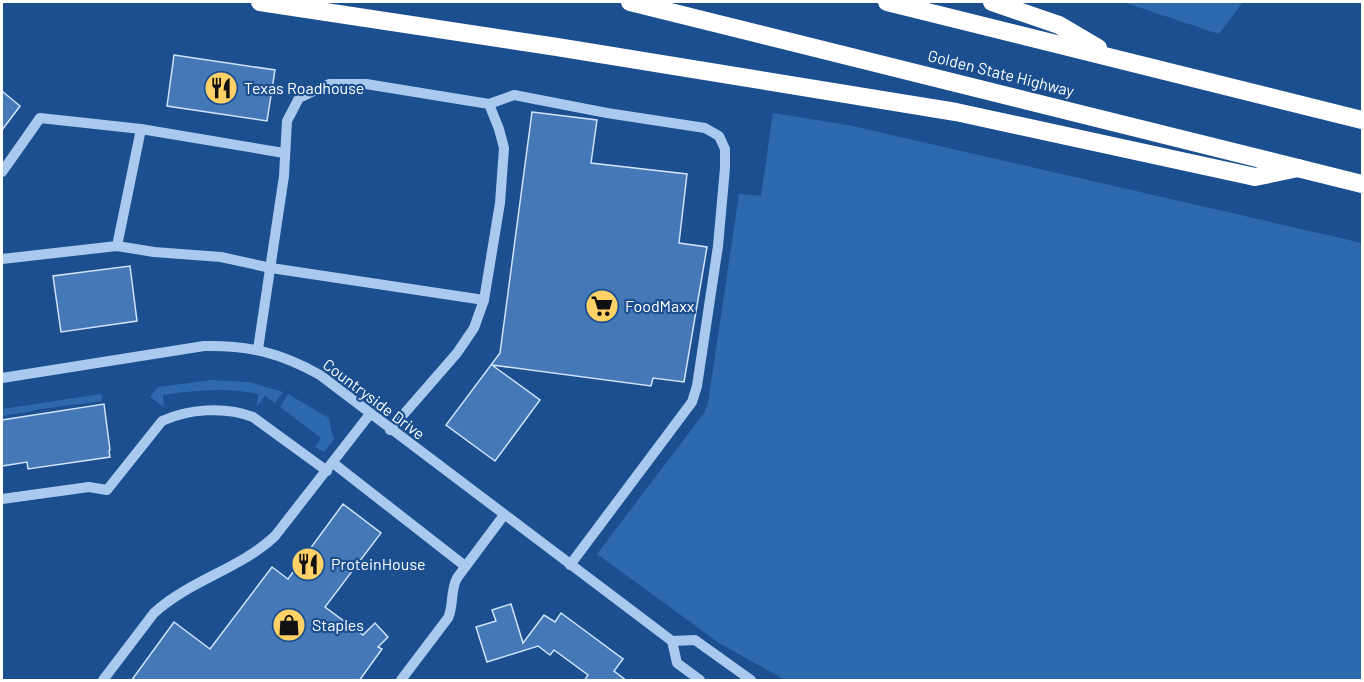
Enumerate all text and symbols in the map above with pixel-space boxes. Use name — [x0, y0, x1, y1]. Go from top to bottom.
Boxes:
street label: Golden State Highway — [926, 45, 1077, 100]
restaurant icon: Texas Roadhouse — [203, 70, 239, 106]
place label: Texas Roadhouse — [244, 78, 364, 97]
supermarket icon: FoodMaxx — [584, 288, 620, 324]
place label: FoodMaxx — [625, 296, 695, 315]
street label: Countryside Drive — [320, 354, 429, 443]
restaurant icon: ProteinHouse — [290, 546, 326, 582]
place label: ProteinHouse — [331, 554, 426, 573]
shop icon: Staples — [271, 607, 307, 643]
place label: Staples — [312, 615, 364, 634]

